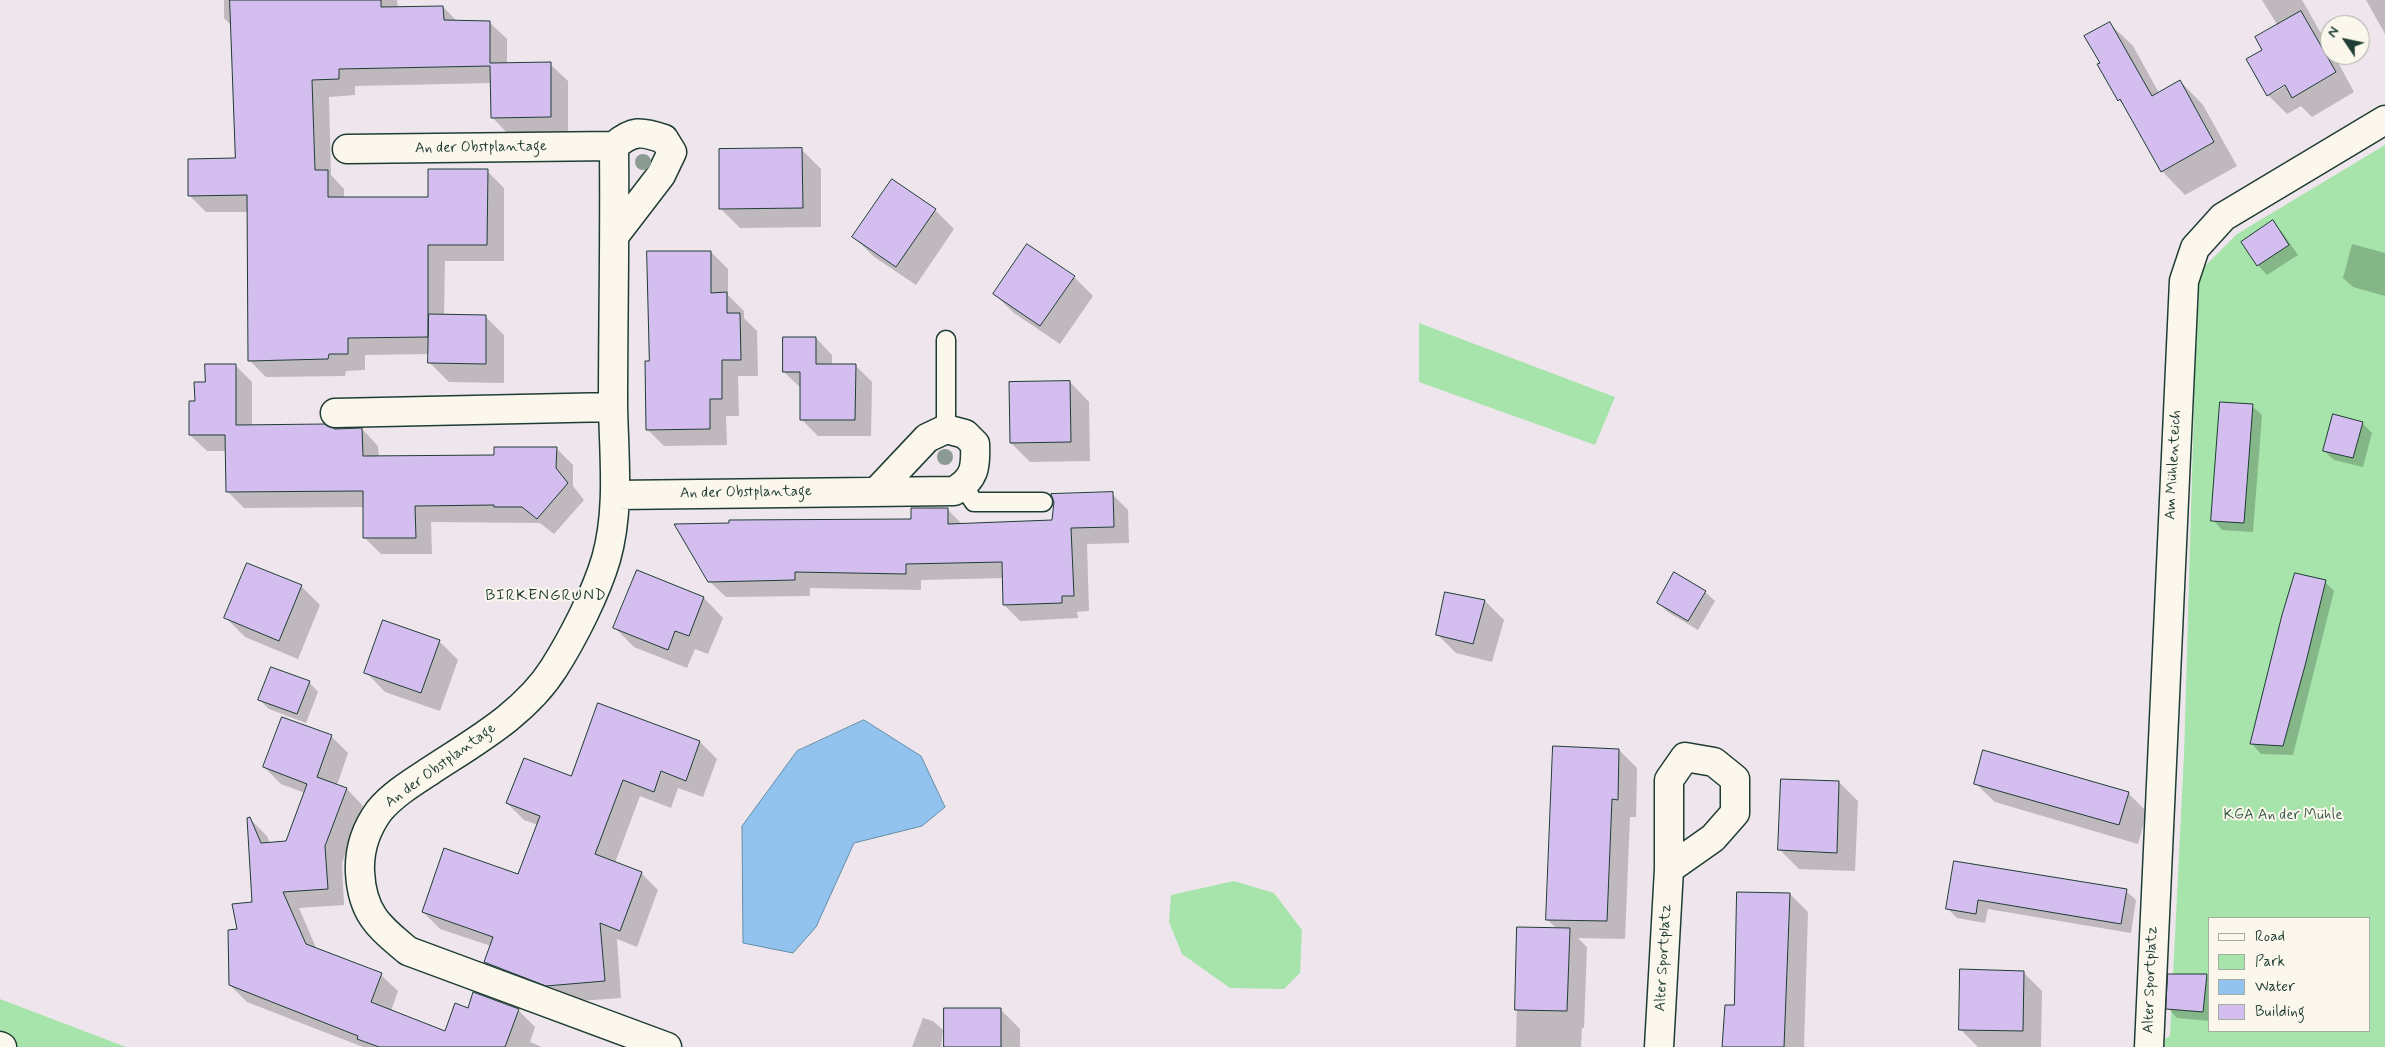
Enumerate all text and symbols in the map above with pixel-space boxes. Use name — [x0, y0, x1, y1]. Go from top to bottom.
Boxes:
north arrow — [2320, 15, 2370, 65]
text: N — [2323, 23, 2343, 41]
street label: An der Obstplantage — [415, 138, 547, 158]
street label: Am Mühlenteich — [2162, 410, 2186, 520]
street label: An der Obstplantage — [680, 483, 812, 503]
district label: BIRKENGRUND — [483, 587, 609, 607]
street label: An der Obstplantage — [382, 720, 500, 812]
park label: KGA An der Mühle — [2223, 807, 2343, 825]
street label: Alter Sportplatz — [1652, 904, 1676, 1012]
legend — [2208, 917, 2370, 1032]
street label: Alter Sportplatz — [2140, 926, 2162, 1034]
text: Road — [2255, 927, 2285, 947]
text: Park — [2255, 952, 2285, 972]
text: Water — [2255, 977, 2295, 997]
text: Building — [2255, 1002, 2305, 1022]

